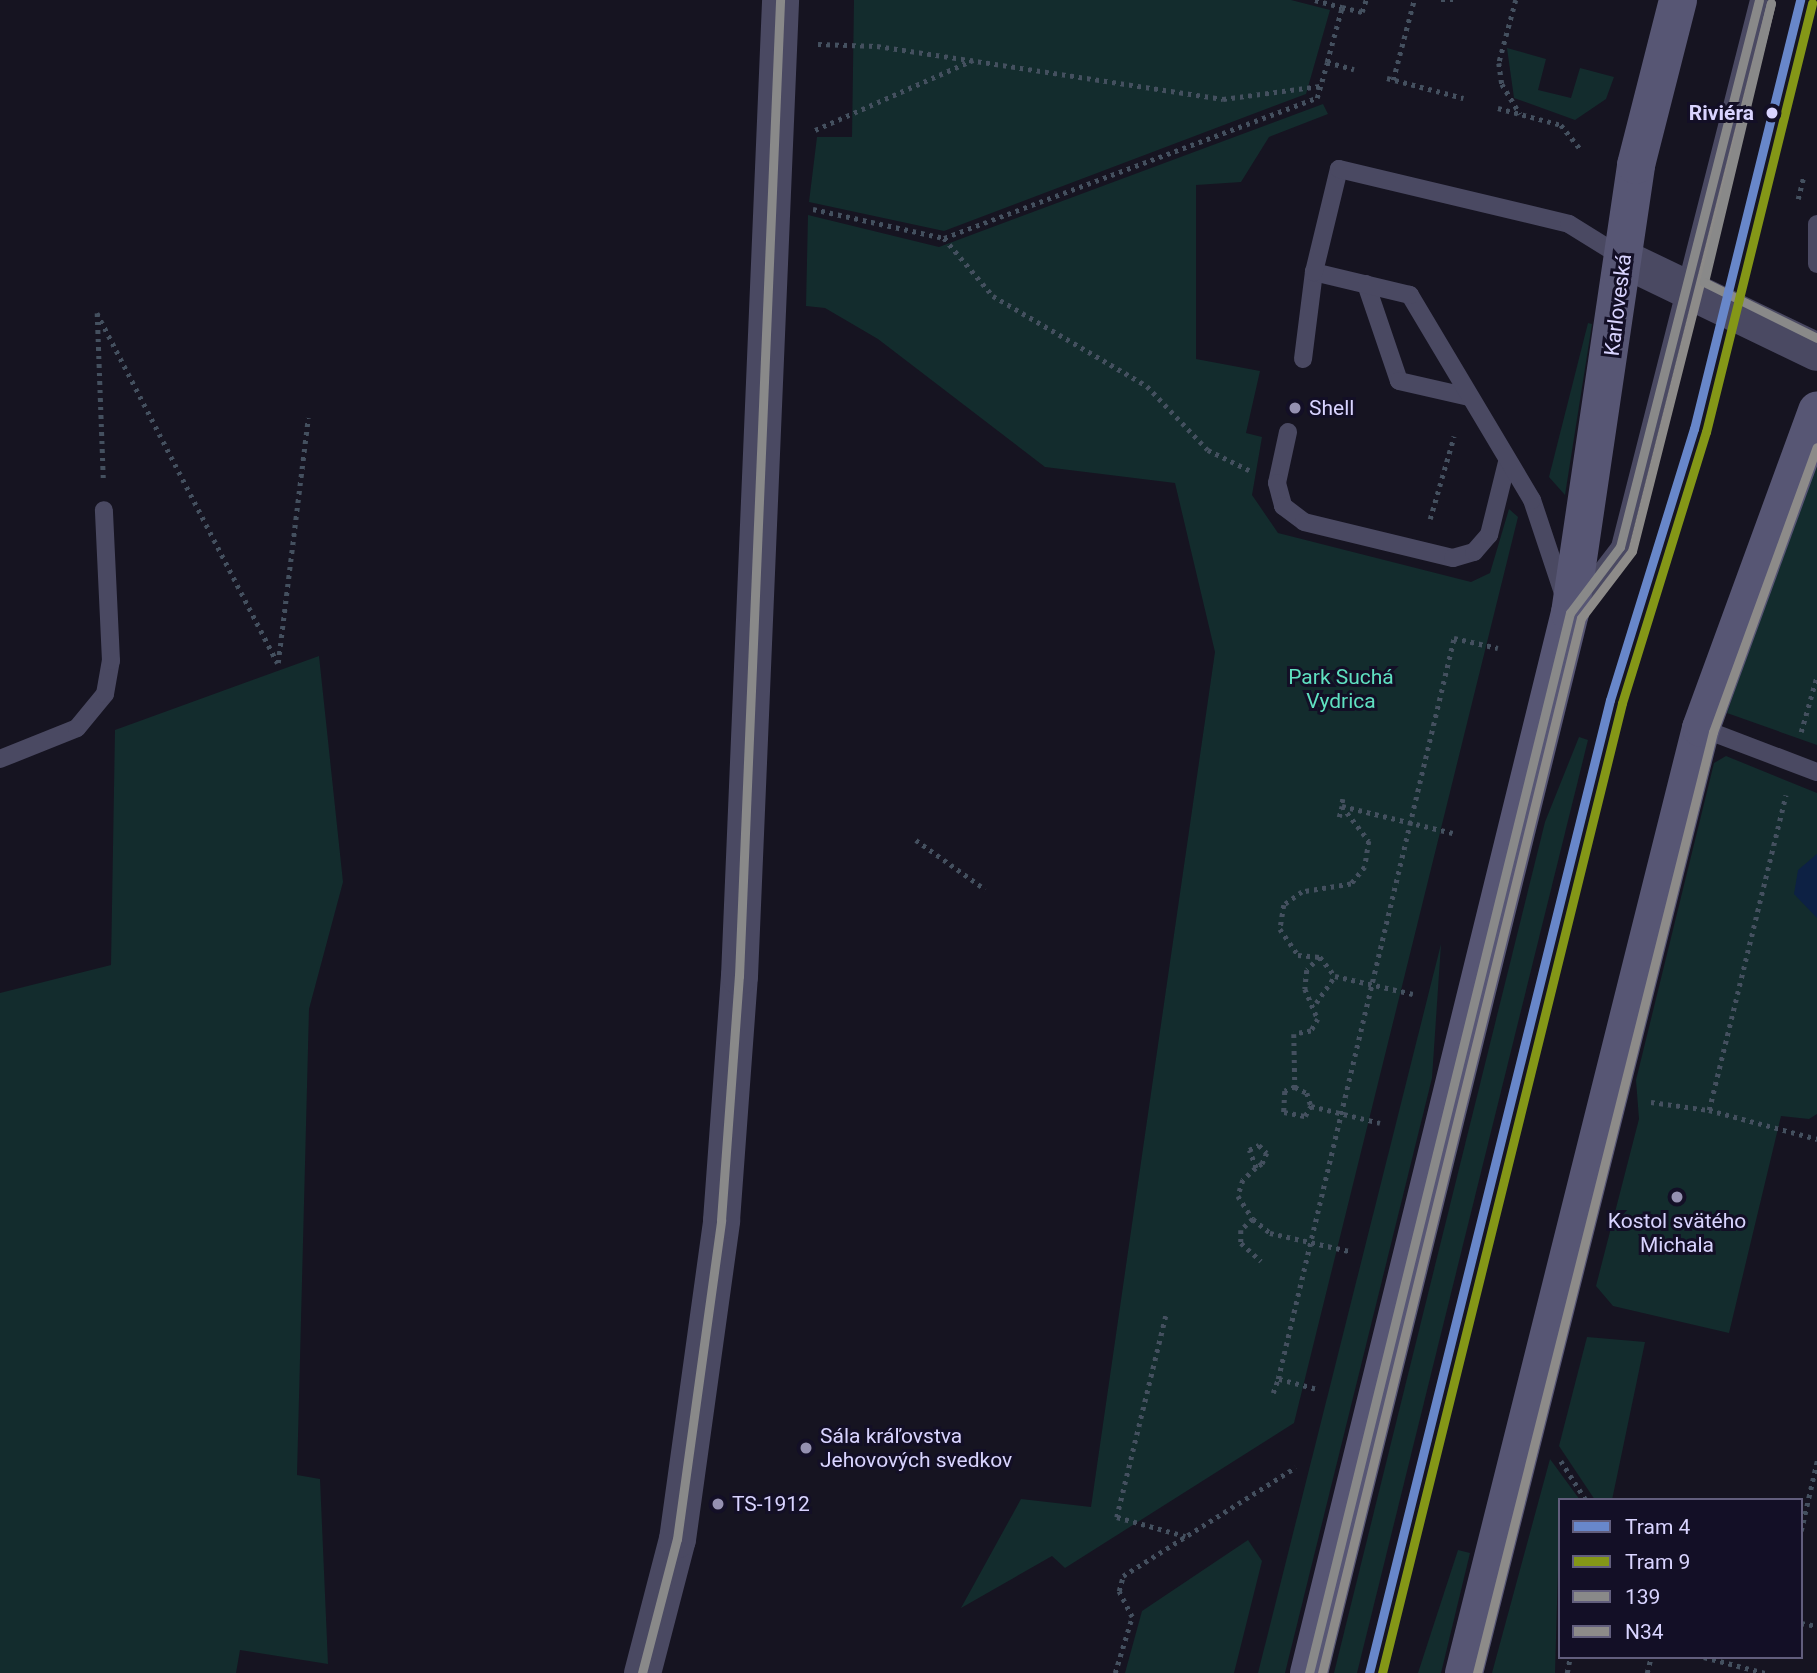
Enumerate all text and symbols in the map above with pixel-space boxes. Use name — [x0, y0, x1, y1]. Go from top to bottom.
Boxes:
place label: Riviéra — [1689, 100, 1754, 126]
marker: Riviéra — [1761, 102, 1783, 124]
street label: Karloveská — [1599, 252, 1637, 358]
place label: Shell — [1309, 395, 1354, 421]
marker: Shell — [1287, 400, 1303, 416]
park label: Park Suchá Vydrica — [1288, 664, 1394, 714]
marker: Kostol svätého Michala — [1669, 1189, 1685, 1205]
place label: Kostol svätého Michala — [1608, 1208, 1746, 1258]
place label: Sála kráľovstva Jehovových svedkov — [820, 1423, 1012, 1473]
marker: Sála kráľovstva Jehovových svedkov — [798, 1440, 814, 1456]
place label: TS-1912 — [732, 1491, 810, 1517]
marker: TS-1912 — [710, 1496, 726, 1512]
legend — [1558, 1498, 1803, 1659]
text: Tram 4 — [1625, 1515, 1690, 1539]
text: Tram 9 — [1625, 1550, 1690, 1574]
text: 139 — [1625, 1585, 1660, 1609]
text: N34 — [1625, 1620, 1664, 1644]

